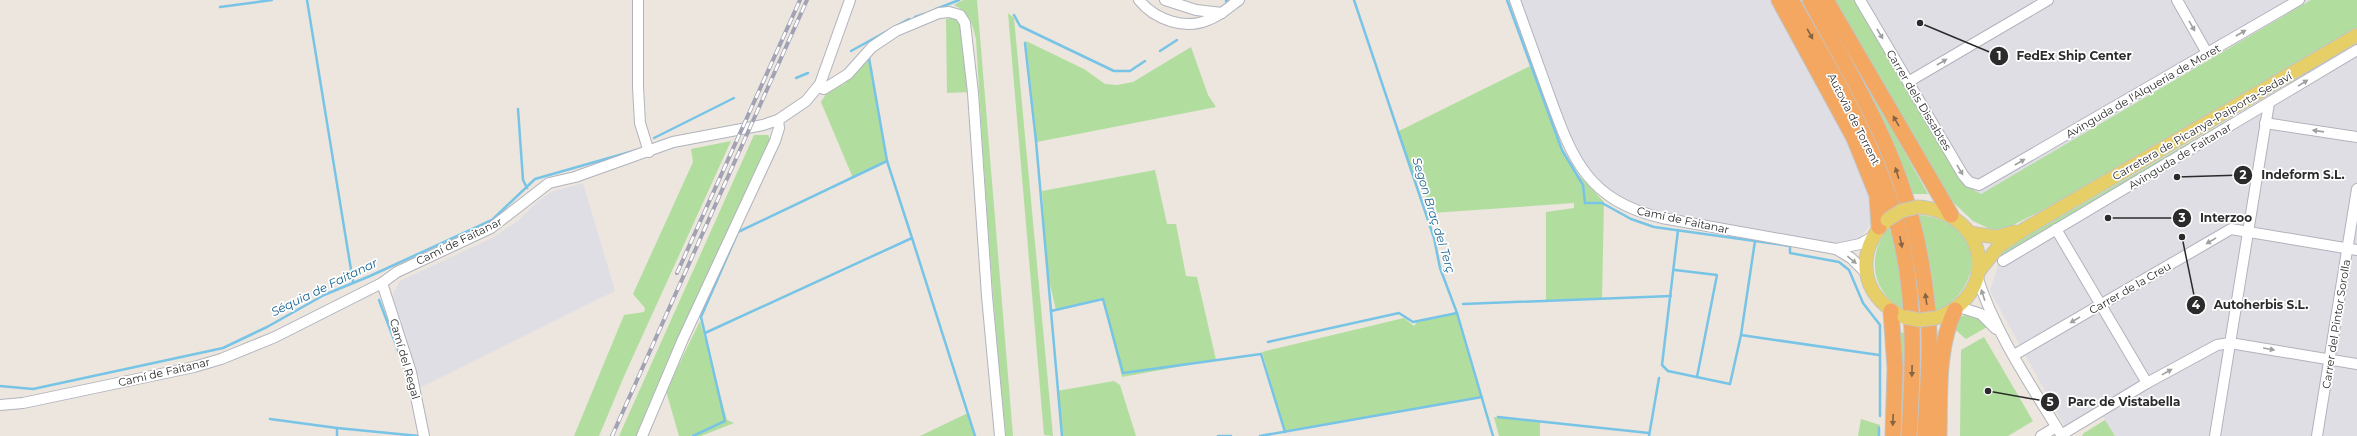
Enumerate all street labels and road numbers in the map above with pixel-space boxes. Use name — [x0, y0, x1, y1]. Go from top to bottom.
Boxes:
street label: Avinguda de l'Alqueria de Moret — [2063, 41, 2223, 141]
street label: Carrer dels Dissabtes — [1883, 47, 1955, 153]
street label: Carretera de Picanya-Paiporta-Sedaví — [2110, 68, 2295, 183]
street label: Autovia de Torrent — [1825, 71, 1883, 168]
street label: Avinguda de Faitanar — [2126, 120, 2234, 192]
street label: Camí de Faitanar — [1636, 203, 1730, 237]
street label: Camí de Faitanar — [414, 214, 504, 268]
street label: Carrer del Pintor Sorolla — [2319, 258, 2353, 390]
street label: Carrer de la Creu — [2087, 259, 2173, 317]
street label: Camí del Regal — [387, 317, 423, 401]
street label: Camí de Faitanar — [117, 355, 211, 389]

